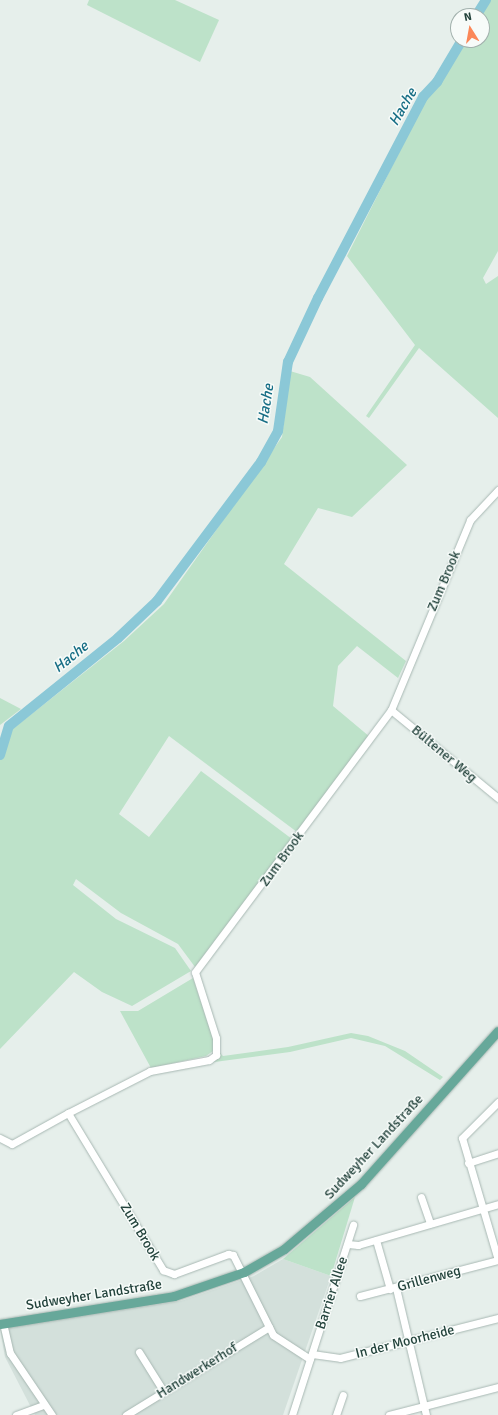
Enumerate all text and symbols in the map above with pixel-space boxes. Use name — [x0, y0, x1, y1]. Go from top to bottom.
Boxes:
north arrow — [450, 8, 490, 48]
text: N — [463, 10, 473, 24]
water label: Hache — [385, 85, 421, 129]
water label: Hache — [254, 383, 278, 425]
street label: Zum Brook — [424, 548, 464, 614]
water label: Hache — [50, 637, 92, 677]
street label: Bültener Weg — [408, 722, 480, 786]
street label: Zum Brook — [256, 828, 308, 890]
street label: Sudweyher Landstraße — [321, 1091, 427, 1203]
street label: Zum Brook — [116, 1200, 164, 1264]
street label: Barrier Allee — [312, 1254, 352, 1332]
street label: Grillenweg — [395, 1262, 463, 1296]
street label: Sudweyher Landstraße — [25, 1276, 163, 1314]
street label: In der Moorheide — [354, 1322, 456, 1362]
street label: Handwerkerhof — [154, 1339, 240, 1403]

